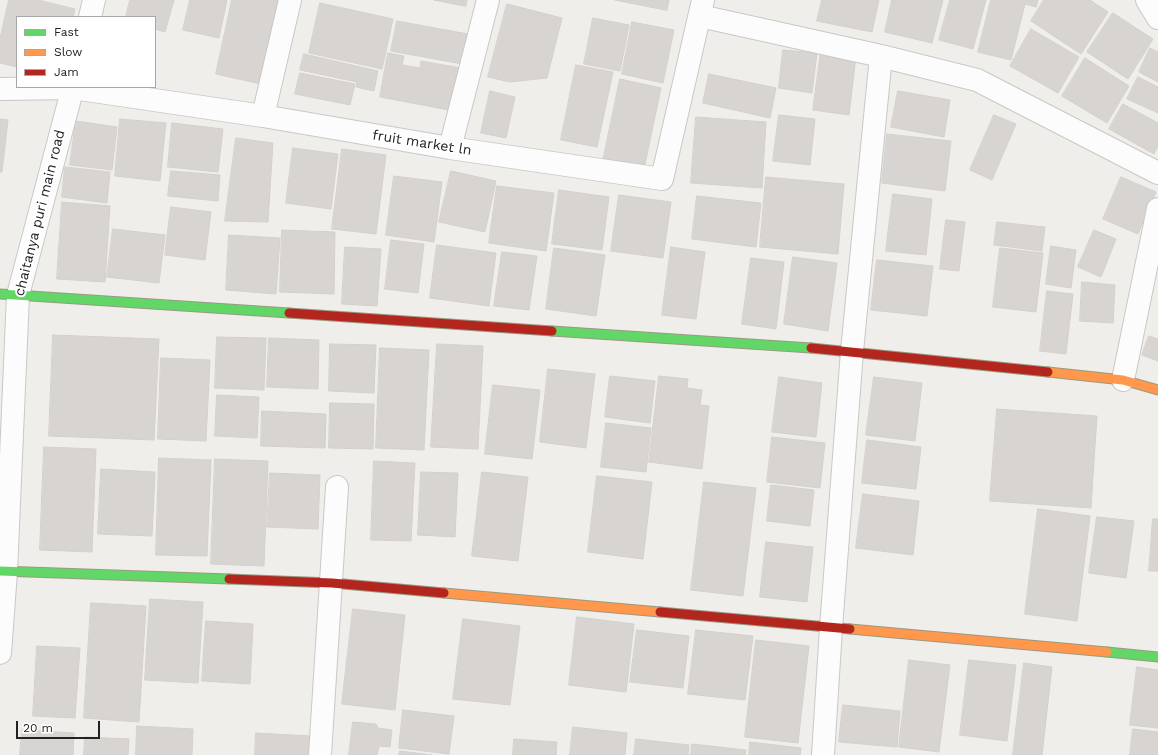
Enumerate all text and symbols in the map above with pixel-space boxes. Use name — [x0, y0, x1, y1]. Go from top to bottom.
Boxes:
legend — [16, 16, 156, 88]
text: Fast — [54, 25, 79, 39]
text: Slow — [54, 45, 82, 59]
text: Jam — [54, 65, 79, 79]
street label: fruit market ln — [371, 127, 473, 159]
street label: chaitanya puri main road — [11, 128, 69, 298]
scale bar — [18, 713, 102, 739]
text: 20 m — [23, 721, 53, 735]

